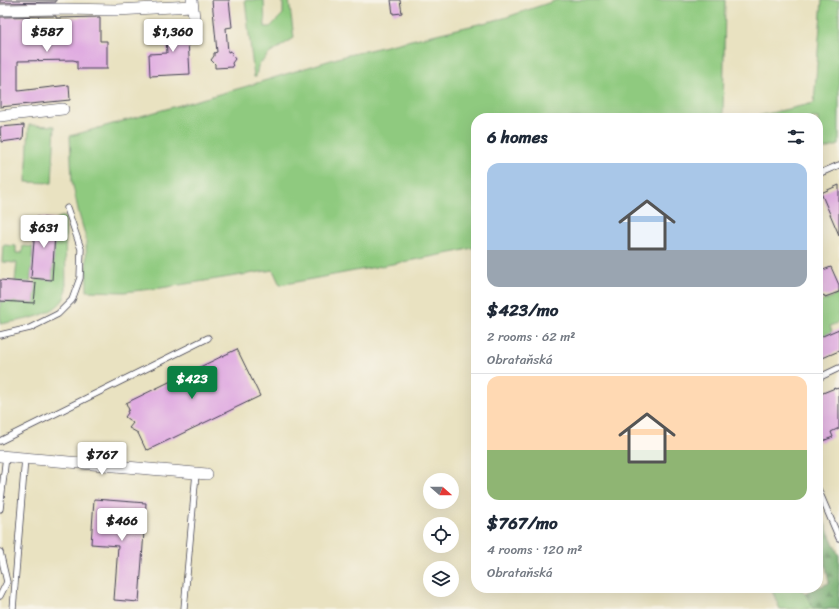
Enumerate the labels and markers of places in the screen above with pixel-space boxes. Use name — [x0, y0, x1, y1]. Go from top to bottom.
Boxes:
pin: $587 — [23, 19, 71, 53]
pin: $1,360 — [140, 19, 206, 53]
pin: $631 — [20, 215, 68, 249]
pin: $423 — [168, 366, 216, 400]
pin: $767 — [78, 442, 126, 476]
pin: $466 — [98, 508, 146, 542]

